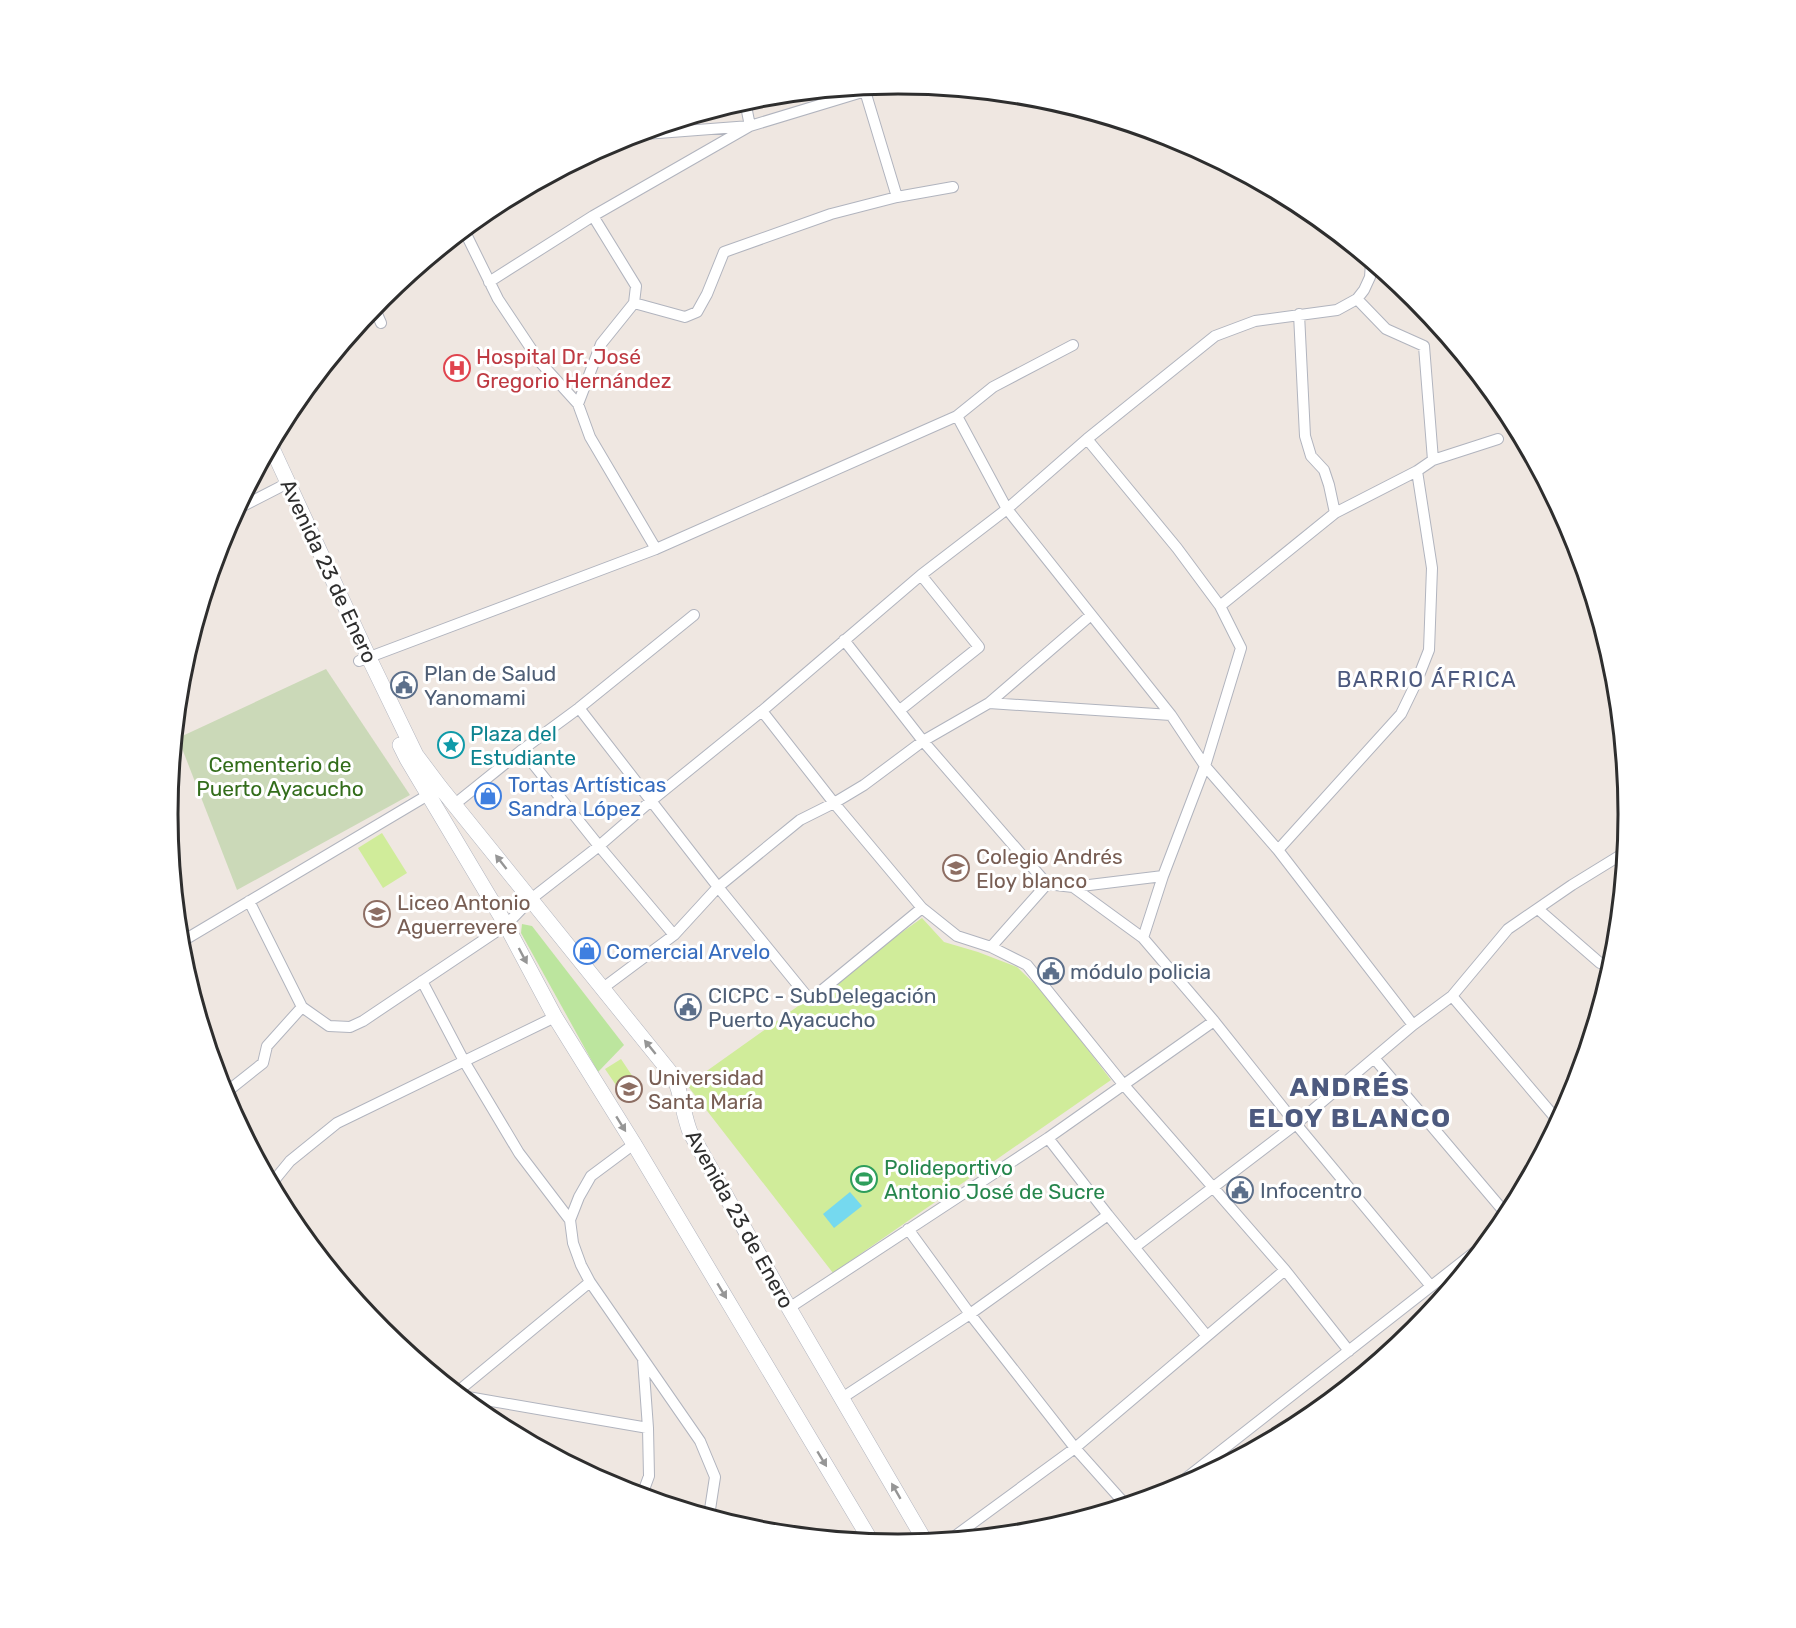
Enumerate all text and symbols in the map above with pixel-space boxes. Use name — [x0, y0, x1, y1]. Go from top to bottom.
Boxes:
place label: Hospital Dr. José Gregorio Hernández — [476, 344, 671, 393]
hospital icon: Hospital Dr. José Gregorio Hernández — [442, 353, 472, 383]
street label: Avenida 23 de Enero — [275, 475, 383, 667]
place label: Plan de Salud Yanomami — [424, 661, 556, 710]
district label: BARRIO ÁFRICA — [1337, 666, 1517, 693]
public building icon: Plan de Salud Yanomami — [389, 670, 419, 700]
place label: Plaza del Estudiante — [470, 721, 576, 770]
place icon: Plaza del Estudiante — [436, 730, 466, 760]
park label: Cementerio de Puerto Ayacucho — [196, 752, 364, 801]
place label: Tortas Artísticas Sandra López — [508, 772, 667, 821]
shop icon: Tortas Artísticas Sandra López — [473, 781, 503, 811]
place label: Colegio Andrés Eloy blanco — [976, 844, 1123, 893]
school or university icon: Colegio Andrés Eloy blanco — [941, 853, 971, 883]
one-way arrow — [495, 854, 508, 870]
place label: Liceo Antonio Aguerrevere — [397, 890, 531, 939]
school or university icon: Liceo Antonio Aguerrevere — [362, 899, 392, 929]
shop icon: Comercial Arvelo — [572, 936, 602, 966]
place label: Comercial Arvelo — [606, 939, 770, 964]
one-way arrow — [517, 947, 527, 965]
public building icon: módulo policia — [1036, 956, 1066, 986]
place label: módulo policia — [1070, 959, 1211, 984]
place label: CICPC - SubDelegación Puerto Ayacucho — [708, 983, 937, 1032]
public building icon: CICPC - SubDelegación Puerto Ayacucho — [673, 992, 703, 1022]
one-way arrow — [644, 1039, 656, 1054]
place label: Universidad Santa María — [648, 1065, 764, 1114]
district label: ANDRÉS ELOY BLANCO — [1248, 1071, 1452, 1134]
school or university icon: Universidad Santa María — [614, 1074, 644, 1104]
one-way arrow — [616, 1116, 627, 1132]
street label: Avenida 23 de Enero — [681, 1125, 799, 1313]
place label: Polideportivo Antonio José de Sucre — [884, 1155, 1105, 1204]
sports icon: Polideportivo Antonio José de Sucre — [849, 1164, 879, 1194]
public building icon: Infocentro — [1225, 1175, 1255, 1205]
place label: Infocentro — [1260, 1178, 1362, 1203]
one-way arrow — [716, 1283, 727, 1299]
one-way arrow — [816, 1451, 827, 1467]
one-way arrow — [890, 1483, 901, 1499]

